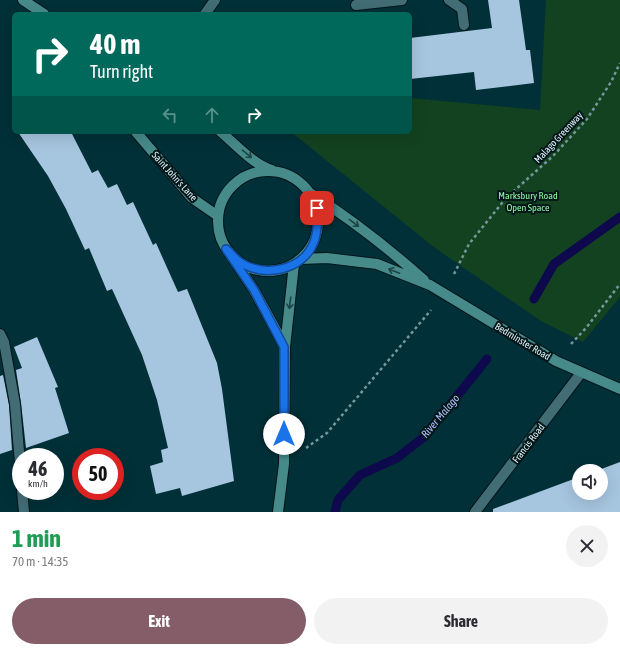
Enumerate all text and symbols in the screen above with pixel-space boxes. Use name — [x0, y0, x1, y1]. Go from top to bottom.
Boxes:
icon: right — [24, 28, 76, 80]
text: 40 m — [90, 28, 140, 60]
text: Turn right — [90, 61, 153, 82]
icon: left — [159, 104, 181, 126]
icon: ahead — [201, 104, 223, 126]
icon: right — [243, 104, 265, 126]
street label: Malago Greenway — [532, 110, 585, 165]
one-way arrow — [241, 149, 252, 158]
street label: Saint John's Lane — [150, 150, 200, 203]
park label: Marksbury Road Open Space — [498, 190, 558, 213]
pin — [300, 191, 334, 225]
icon: arrive — [306, 197, 328, 219]
one-way arrow — [348, 218, 359, 227]
one-way arrow — [388, 266, 400, 274]
one-way arrow — [286, 296, 294, 309]
street label: Bedminster Road — [493, 321, 553, 362]
water label: River Malago — [418, 392, 462, 440]
position arrow — [263, 413, 305, 455]
street label: Francis Road — [510, 421, 547, 465]
speed limit sign: 50 — [72, 448, 124, 500]
text: 46 — [29, 457, 47, 480]
map controls — [572, 464, 608, 500]
button: sound — [572, 464, 608, 500]
text: km/h — [28, 478, 48, 489]
text: 1 min — [12, 525, 61, 552]
button: close — [566, 525, 608, 567]
text: 70 m · 14:35 — [12, 554, 68, 569]
button: Exit — [12, 598, 306, 644]
button: Share — [314, 598, 608, 644]

